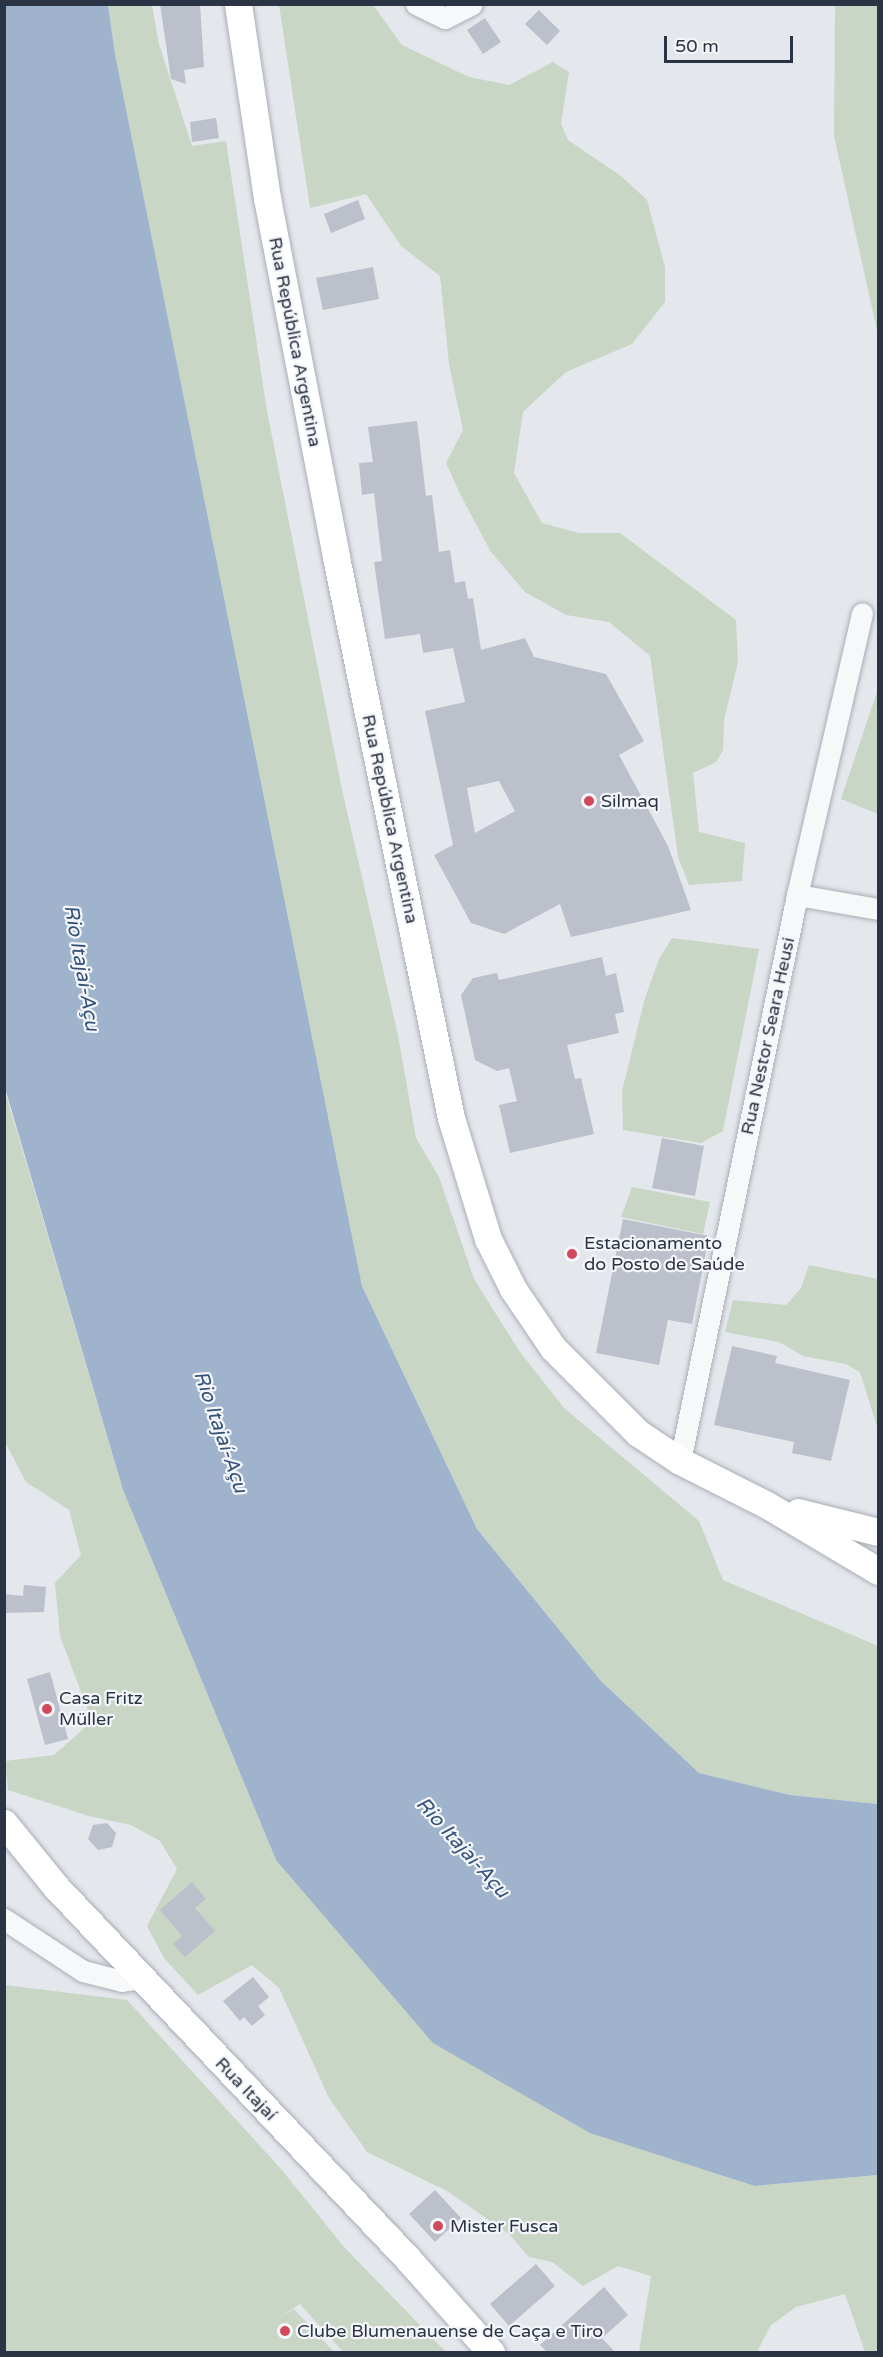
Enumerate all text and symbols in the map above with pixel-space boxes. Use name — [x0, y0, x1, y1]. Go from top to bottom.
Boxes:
scale bar — [667, 24, 796, 62]
text: 50 m — [675, 35, 719, 57]
street label: Rua República Argentina — [264, 235, 326, 449]
street label: Rua República Argentina — [357, 712, 423, 926]
place label: Silmaq — [601, 790, 659, 812]
marker: Silmaq — [582, 794, 596, 808]
water label: Rio Itajaí-Açu — [58, 903, 104, 1033]
street label: Rua Nestor Seara Heusi — [736, 935, 800, 1137]
place label: Estacionamento do Posto de Saúde — [584, 1233, 745, 1276]
marker: Estacionamento do Posto de Saúde — [565, 1247, 579, 1261]
water label: Rio Itajaí-Açu — [188, 1368, 252, 1496]
place label: Casa Fritz Müller — [59, 1688, 143, 1730]
marker: Casa Fritz Müller — [40, 1702, 54, 1716]
water label: Rio Itajaí-Açu — [410, 1793, 514, 1903]
street label: Rua Itajaí — [211, 2053, 281, 2125]
place label: Mister Fusca — [450, 2215, 558, 2237]
marker: Mister Fusca — [431, 2219, 445, 2233]
place label: Clube Blumenauense de Caça e Tiro — [297, 2320, 603, 2342]
marker: Clube Blumenauense de Caça e Tiro — [278, 2324, 292, 2338]

